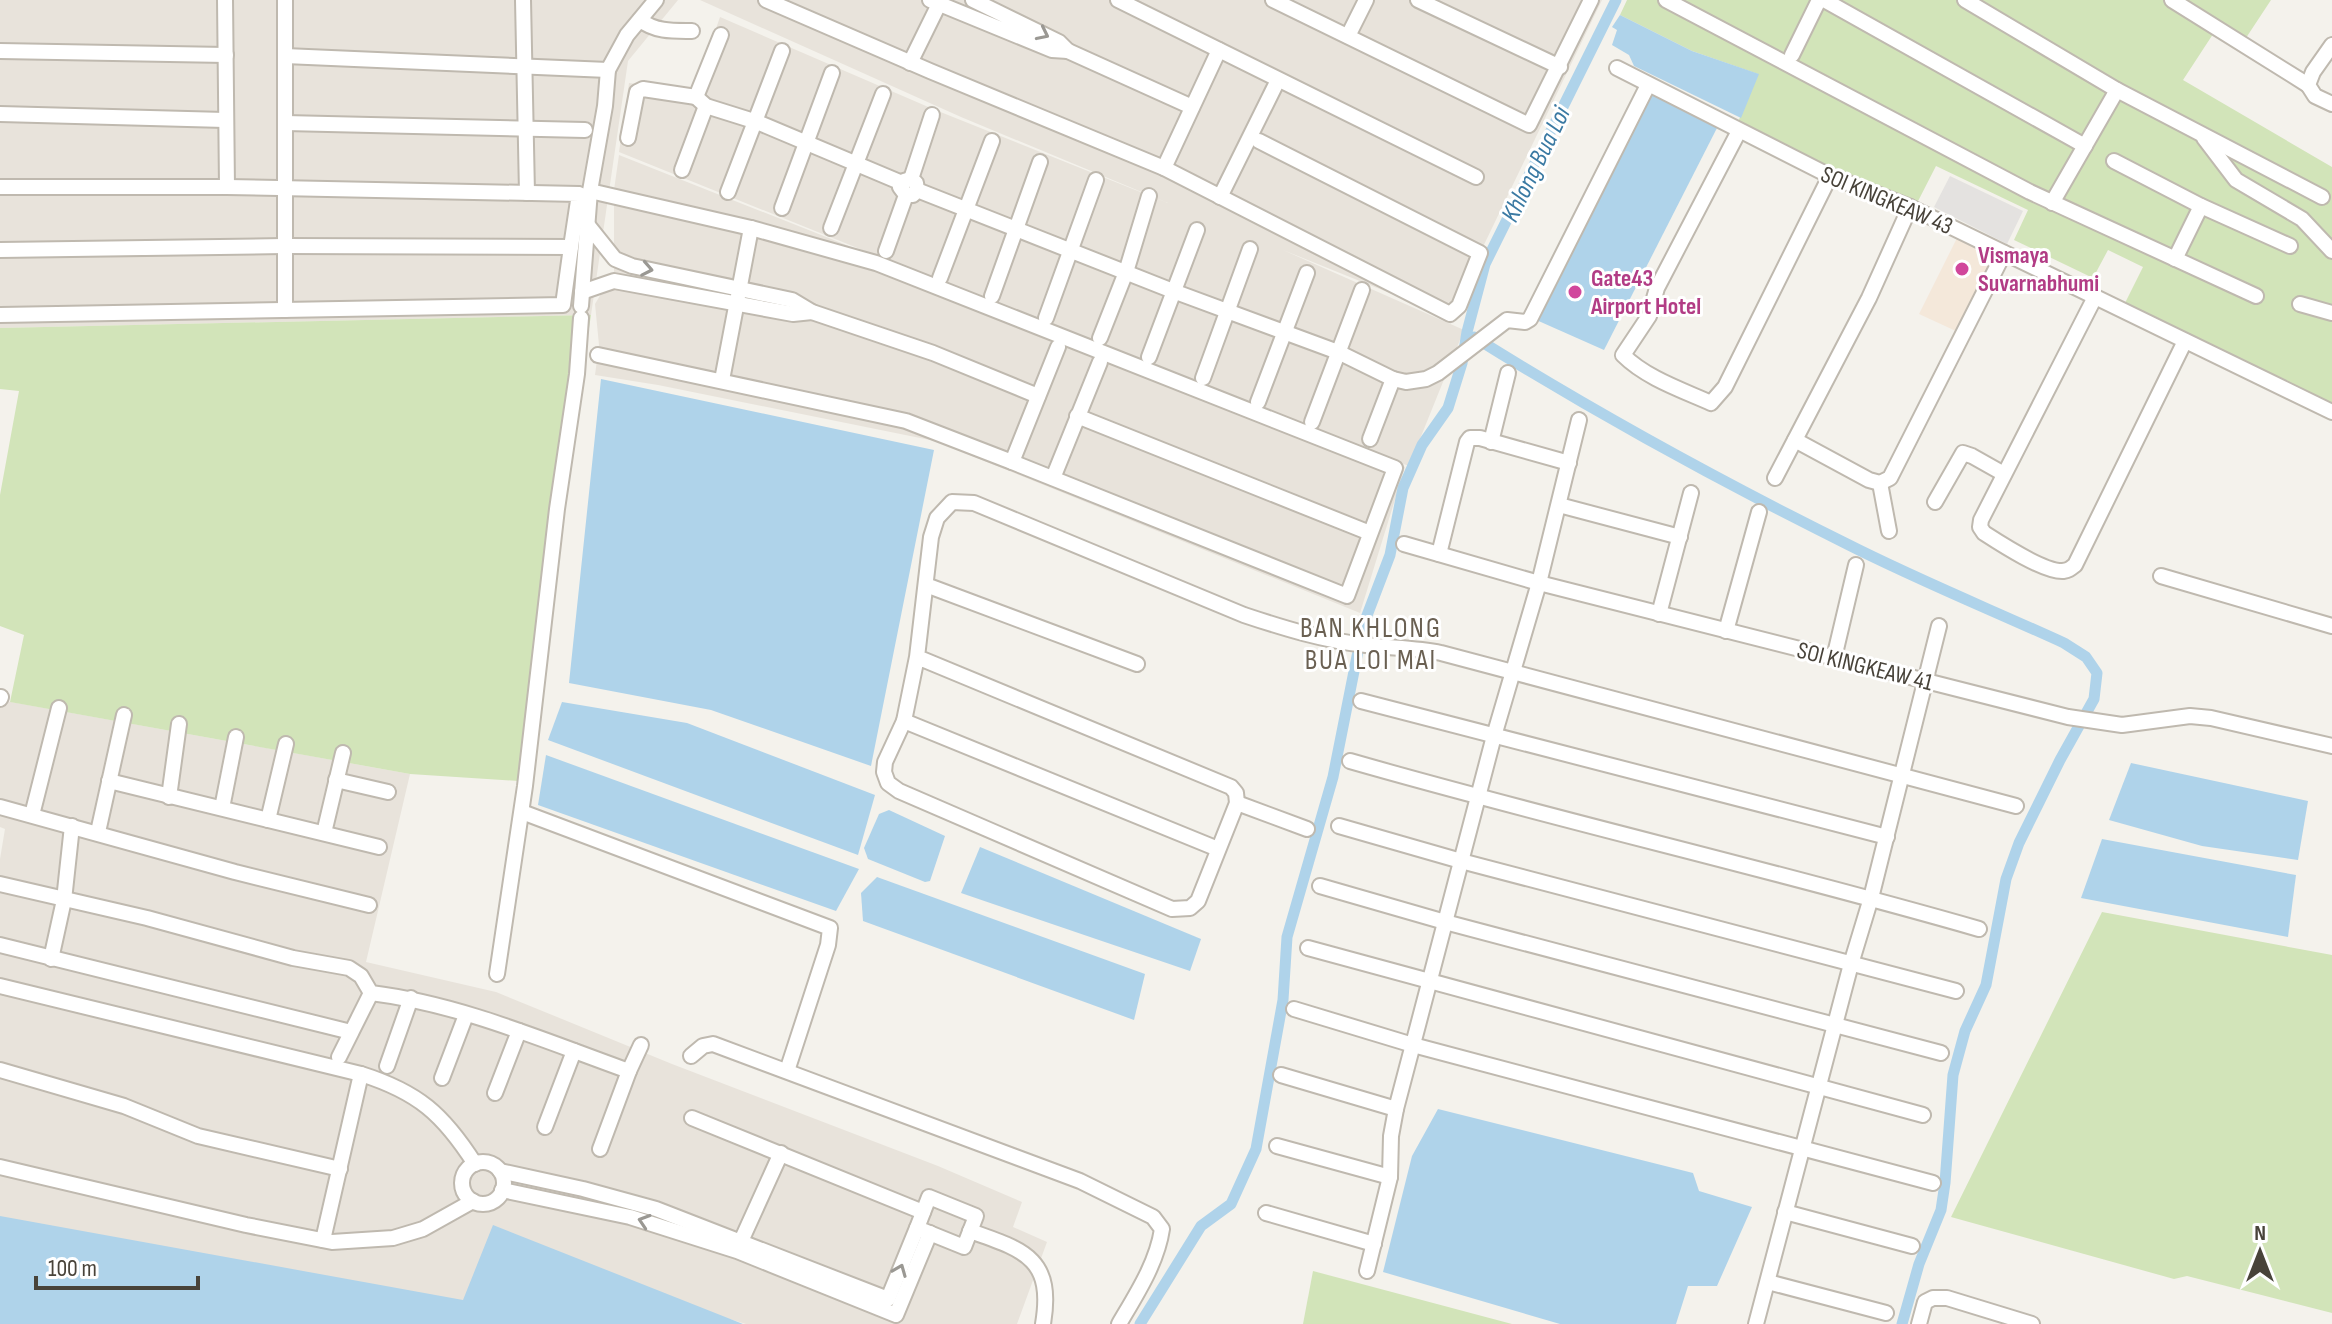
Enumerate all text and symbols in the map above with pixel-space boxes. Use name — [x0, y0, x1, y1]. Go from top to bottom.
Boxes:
one-way arrow — [1035, 24, 1050, 40]
water label: Khlong Bua Loi — [1495, 101, 1578, 227]
street label: SOI KINGKEAW 43 — [1817, 160, 1957, 241]
place label: Vismaya Suvarnabhumi — [1978, 241, 2099, 298]
one-way arrow — [640, 260, 653, 277]
marker: Vismaya Suvarnabhumi — [1953, 260, 1971, 278]
place label: Gate43 Airport Hotel — [1590, 264, 1701, 321]
marker: Gate43 Airport Hotel — [1566, 283, 1584, 301]
district label: BAN KHLONG BUA LOI MAI — [1300, 612, 1442, 677]
street label: SOI KINGKEAW 41 — [1794, 636, 1936, 697]
north arrow — [2220, 1212, 2300, 1292]
one-way arrow — [637, 1214, 651, 1230]
text: N — [2254, 1220, 2266, 1247]
scale bar — [36, 1240, 198, 1290]
text: 100 m — [48, 1254, 97, 1283]
one-way arrow — [890, 1264, 907, 1278]

